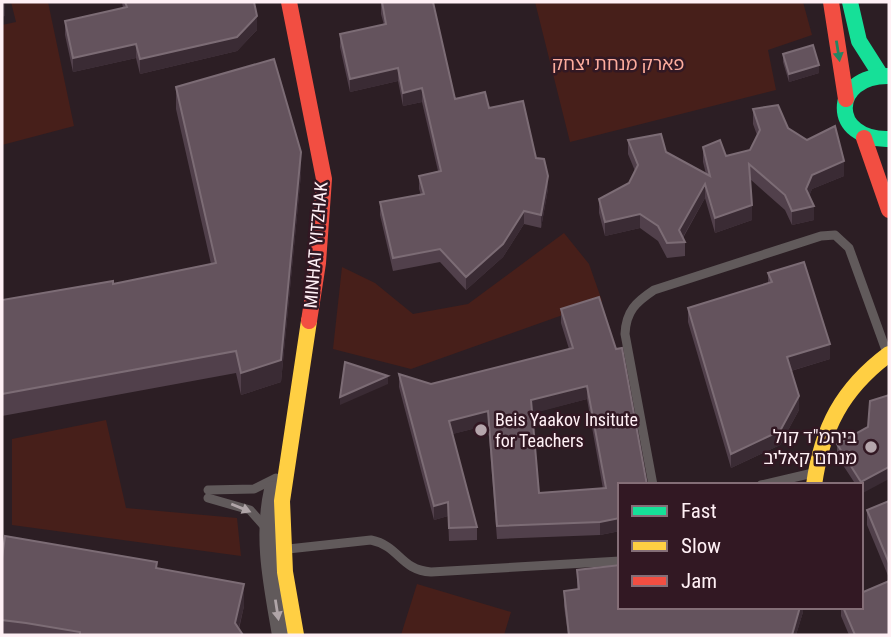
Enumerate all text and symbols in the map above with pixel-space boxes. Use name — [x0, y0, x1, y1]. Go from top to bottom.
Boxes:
one-way arrow — [833, 40, 844, 62]
park label: פארק מנחת יצחק — [552, 53, 684, 74]
street label: MINHAT YITZHAK — [300, 181, 332, 309]
place label: Beis Yaakov Insitute for Teachers — [495, 409, 638, 451]
marker: Beis Yaakov Insitute for Teachers — [473, 422, 489, 438]
place label: ביהמ"ד קול מנחם קאליב — [764, 426, 857, 468]
marker: ביהמ"ד קול מנחם קאליב — [863, 439, 879, 455]
legend — [618, 483, 863, 609]
text: Fast — [681, 499, 717, 523]
one-way arrow — [231, 502, 252, 513]
text: Slow — [681, 534, 721, 558]
text: Jam — [681, 569, 717, 593]
one-way arrow — [272, 599, 283, 621]

